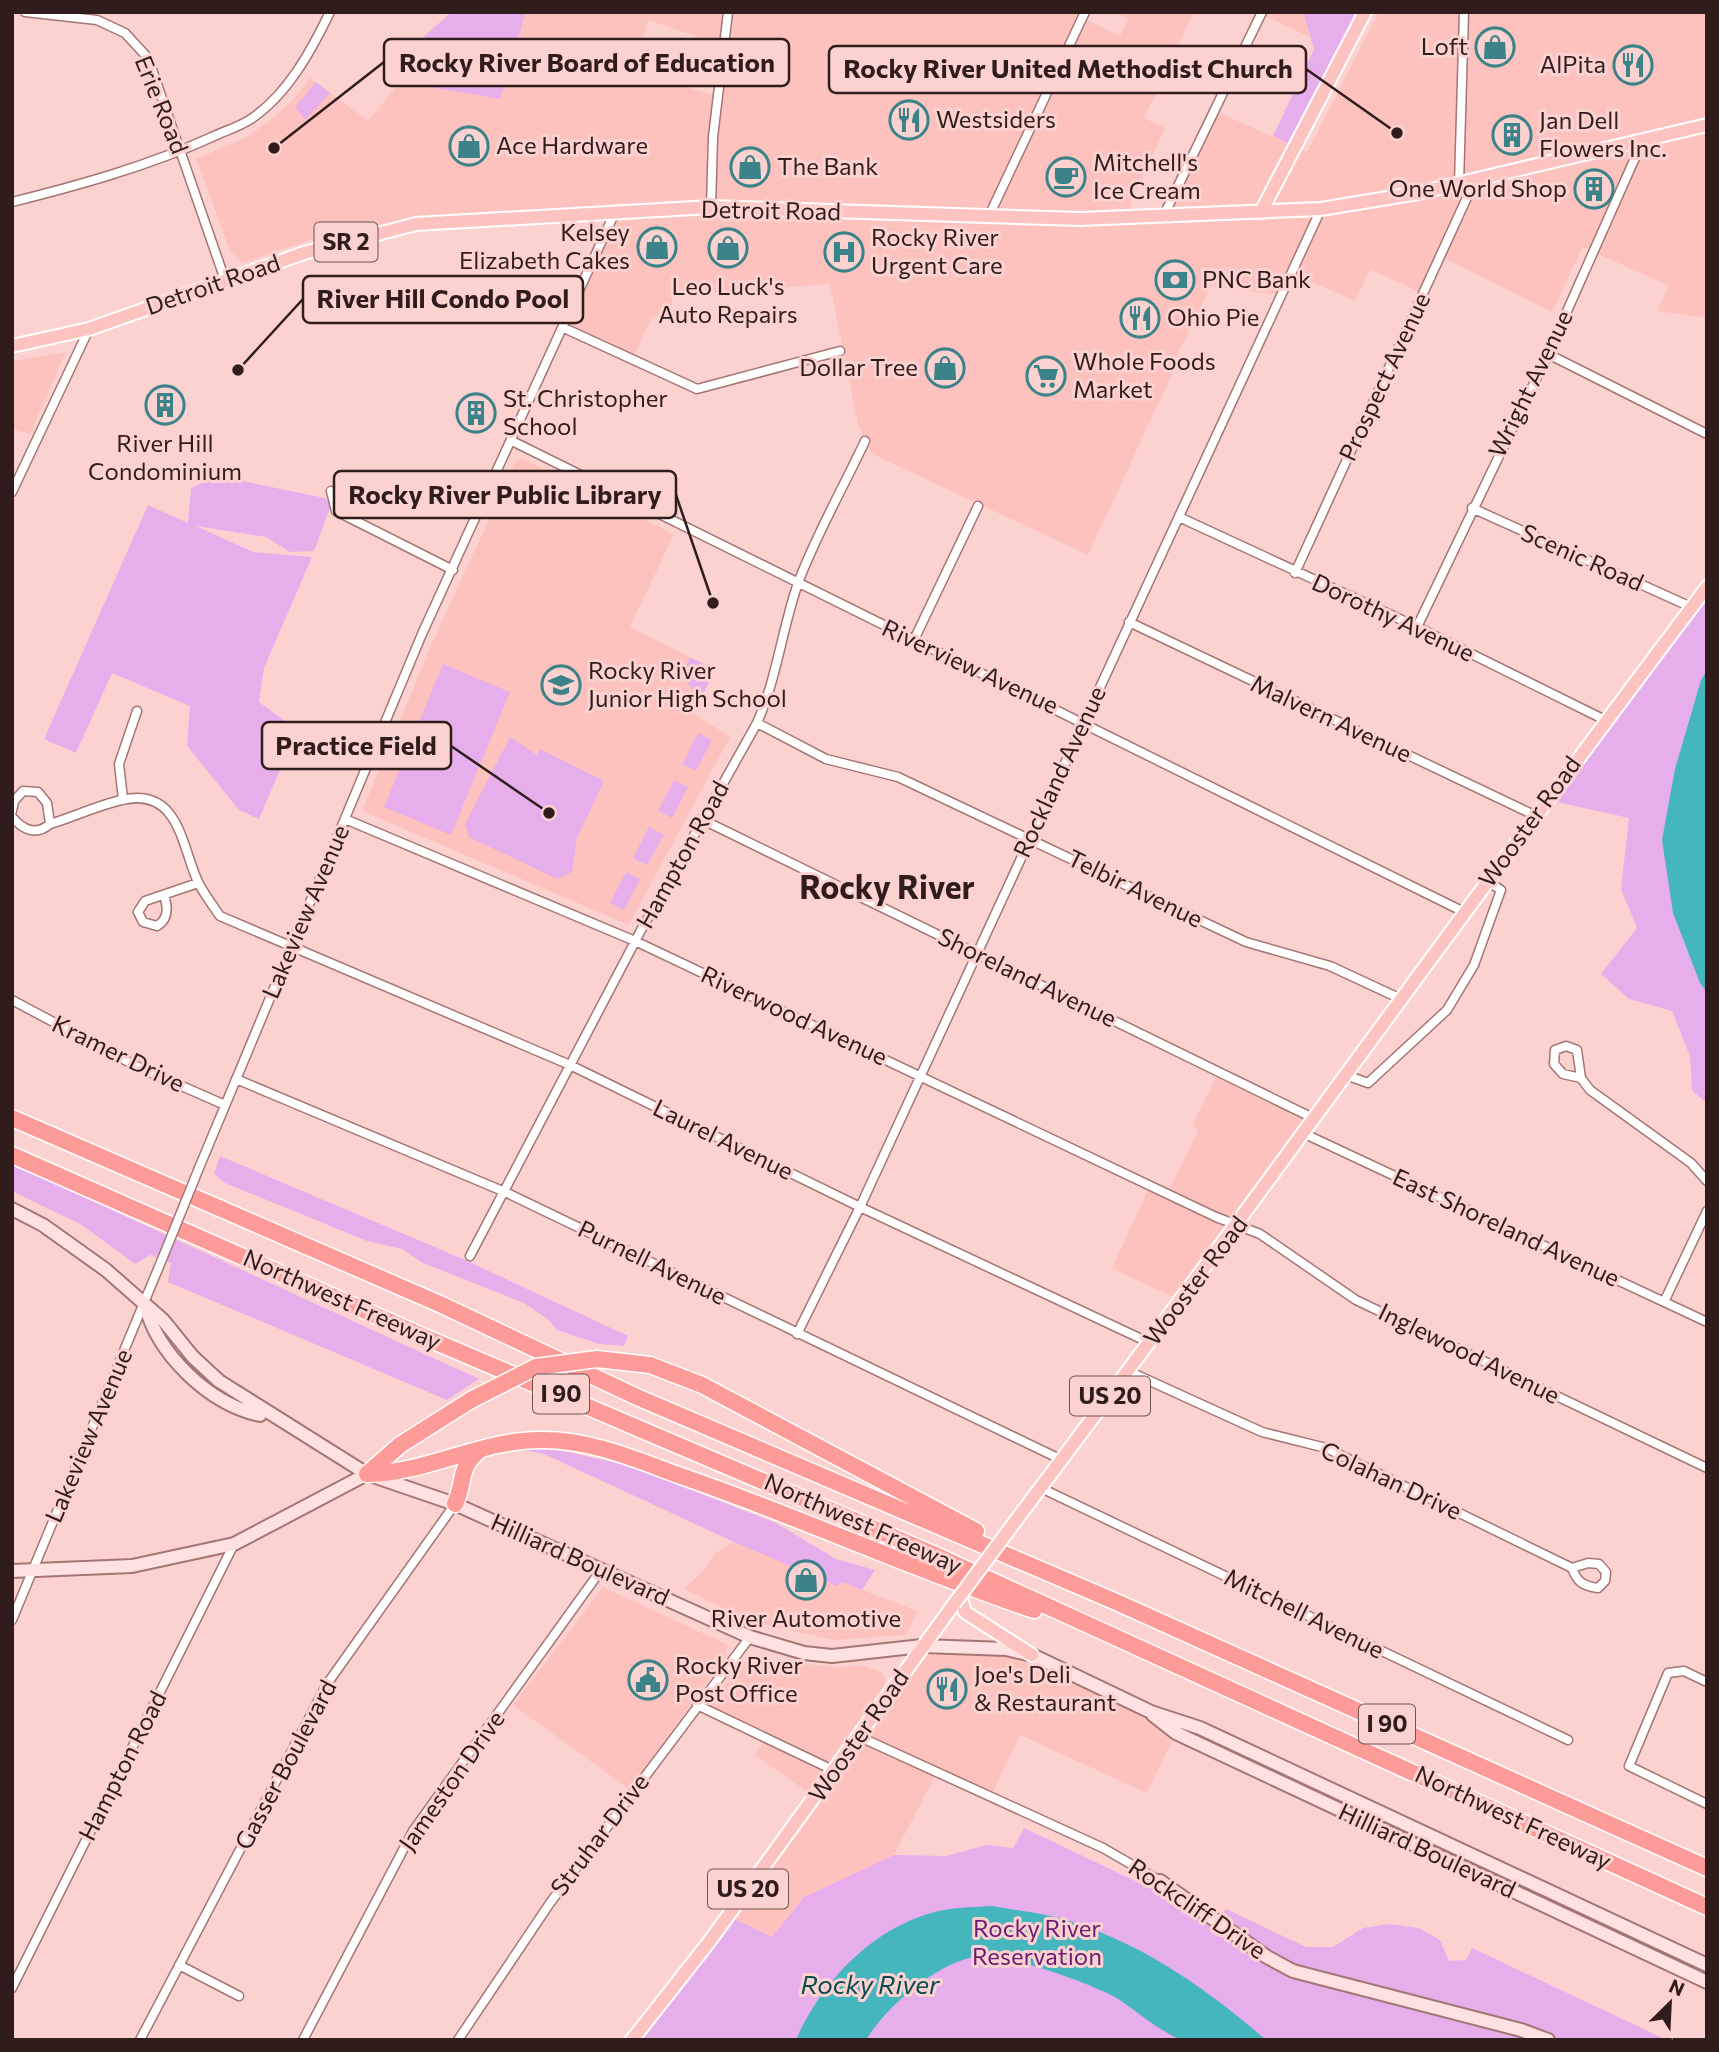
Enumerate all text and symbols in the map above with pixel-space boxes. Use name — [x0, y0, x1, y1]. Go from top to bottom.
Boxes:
shop icon: Loft — [1474, 26, 1516, 68]
place label: Loft — [1421, 31, 1468, 60]
callout: Rocky River Board of Education — [384, 39, 789, 86]
restaurant icon: AlPita — [1612, 44, 1654, 86]
text: Rocky River Board of Education — [399, 46, 775, 77]
callout: Rocky River United Methodist Church — [829, 46, 1306, 93]
place label: AlPita — [1540, 49, 1606, 78]
street label: Erie Road — [130, 51, 195, 158]
text: Rocky River United Methodist Church — [843, 52, 1293, 83]
restaurant icon: Westsiders — [888, 99, 930, 141]
place label: Westsiders — [936, 104, 1056, 133]
place label: Jan Dell Flowers Inc. — [1539, 105, 1667, 162]
building icon: Jan Dell Flowers Inc. — [1491, 114, 1533, 156]
shop icon: Ace Hardware — [448, 125, 490, 167]
place label: Ace Hardware — [496, 130, 648, 159]
shop icon: The Bank — [729, 146, 771, 188]
place label: Mitchell's Ice Cream — [1093, 147, 1201, 204]
place label: The Bank — [777, 151, 878, 180]
cafe icon: Mitchell's Ice Cream — [1045, 156, 1087, 198]
building icon: One World Shop — [1573, 168, 1615, 210]
place label: One World Shop — [1389, 173, 1567, 202]
street label: Detroit Road — [701, 194, 841, 225]
place label: Kelsey Elizabeth Cakes — [459, 217, 630, 274]
road number: SR 2 — [314, 222, 378, 262]
place label: Rocky River Urgent Care — [871, 222, 1003, 279]
shop icon: Kelsey Elizabeth Cakes — [636, 226, 678, 268]
shop icon: Leo Luck's Auto Repairs — [707, 227, 749, 269]
hospital icon: Rocky River Urgent Care — [823, 231, 865, 273]
street label: Detroit Road — [142, 247, 283, 320]
bank icon: PNC Bank — [1154, 259, 1196, 301]
place label: PNC Bank — [1202, 264, 1311, 293]
place label: Leo Luck's Auto Repairs — [658, 271, 798, 328]
callout: River Hill Condo Pool — [303, 276, 583, 323]
text: River Hill Condo Pool — [317, 282, 569, 313]
street label: Prospect Avenue — [1332, 288, 1435, 465]
restaurant icon: Ohio Pie — [1119, 297, 1161, 339]
place label: Ohio Pie — [1167, 302, 1259, 331]
street label: Wright Avenue — [1481, 305, 1578, 462]
place label: Whole Foods Market — [1073, 346, 1216, 403]
shop icon: Dollar Tree — [924, 347, 966, 389]
place label: Dollar Tree — [799, 352, 918, 381]
supermarket icon: Whole Foods Market — [1025, 355, 1067, 397]
place label: St. Christopher School — [503, 383, 668, 440]
building icon: River Hill Condominium — [144, 384, 186, 426]
building icon: St. Christopher School — [455, 392, 497, 434]
place label: River Hill Condominium — [88, 428, 242, 485]
callout: Rocky River Public Library — [334, 471, 676, 518]
text: Rocky River Public Library — [348, 478, 662, 509]
street label: Scenic Road — [1517, 517, 1648, 597]
street label: Dorothy Avenue — [1308, 566, 1479, 667]
street label: Riverview Avenue — [878, 612, 1063, 719]
place label: Rocky River Junior High School — [588, 655, 787, 712]
school or university icon: Rocky River Junior High School — [540, 664, 582, 706]
street label: Malvern Avenue — [1247, 668, 1417, 768]
street label: Rockland Avenue — [1006, 681, 1111, 861]
callout: Practice Field — [262, 722, 451, 769]
text: Practice Field — [275, 729, 437, 760]
street label: Wooster Road — [1472, 750, 1586, 892]
street label: Hampton Road — [629, 776, 734, 933]
street label: Lakeview Avenue — [255, 820, 354, 1003]
street label: Telbir Avenue — [1063, 842, 1208, 933]
district label: Rocky River — [799, 866, 975, 906]
street label: Shoreland Avenue — [934, 921, 1122, 1032]
street label: Riverwood Avenue — [697, 959, 892, 1071]
street label: Kramer Drive — [48, 1008, 190, 1097]
street label: Laurel Avenue — [649, 1092, 798, 1185]
street label: East Shoreland Avenue — [1389, 1161, 1625, 1292]
street label: Wooster Road — [1137, 1210, 1253, 1351]
street label: Purnell Avenue — [574, 1213, 731, 1310]
street label: Northwest Freeway — [239, 1242, 446, 1355]
street label: Inglewood Avenue — [1374, 1296, 1565, 1409]
street label: Lakeview Avenue — [38, 1344, 137, 1527]
road number: I 90 — [533, 1374, 589, 1414]
road number: US 20 — [1070, 1376, 1150, 1415]
street label: Colahan Drive — [1317, 1434, 1467, 1525]
street label: Northwest Freeway — [760, 1466, 967, 1579]
street label: Hilliard Boulevard — [487, 1506, 674, 1611]
shop icon: River Automotive — [785, 1559, 827, 1601]
street label: Mitchell Avenue — [1220, 1562, 1389, 1664]
place label: River Automotive — [711, 1603, 901, 1632]
place label: Rocky River Post Office — [675, 1650, 803, 1707]
public building icon: Rocky River Post Office — [627, 1659, 669, 1701]
place label: Joe's Deli & Restaurant — [974, 1659, 1116, 1716]
street label: Wooster Road — [802, 1663, 914, 1807]
restaurant icon: Joe's Deli & Restaurant — [926, 1668, 968, 1710]
street label: Gasser Boulevard — [228, 1674, 342, 1854]
street label: Hampton Road — [72, 1686, 172, 1845]
road number: I 90 — [1359, 1704, 1415, 1744]
street label: Jameston Drive — [392, 1705, 510, 1856]
street label: Northwest Freeway — [1411, 1758, 1616, 1875]
street label: Struhar Drive — [544, 1767, 654, 1901]
street label: Hilliard Boulevard — [1334, 1796, 1521, 1903]
street label: Rockcliff Drive — [1124, 1851, 1272, 1964]
road number: US 20 — [708, 1870, 788, 1908]
park label: Rocky River Reservation — [972, 1913, 1102, 1970]
water label: Rocky River — [801, 1968, 941, 1999]
north arrow — [1635, 1968, 1705, 2038]
text: N — [1666, 1974, 1688, 2000]

